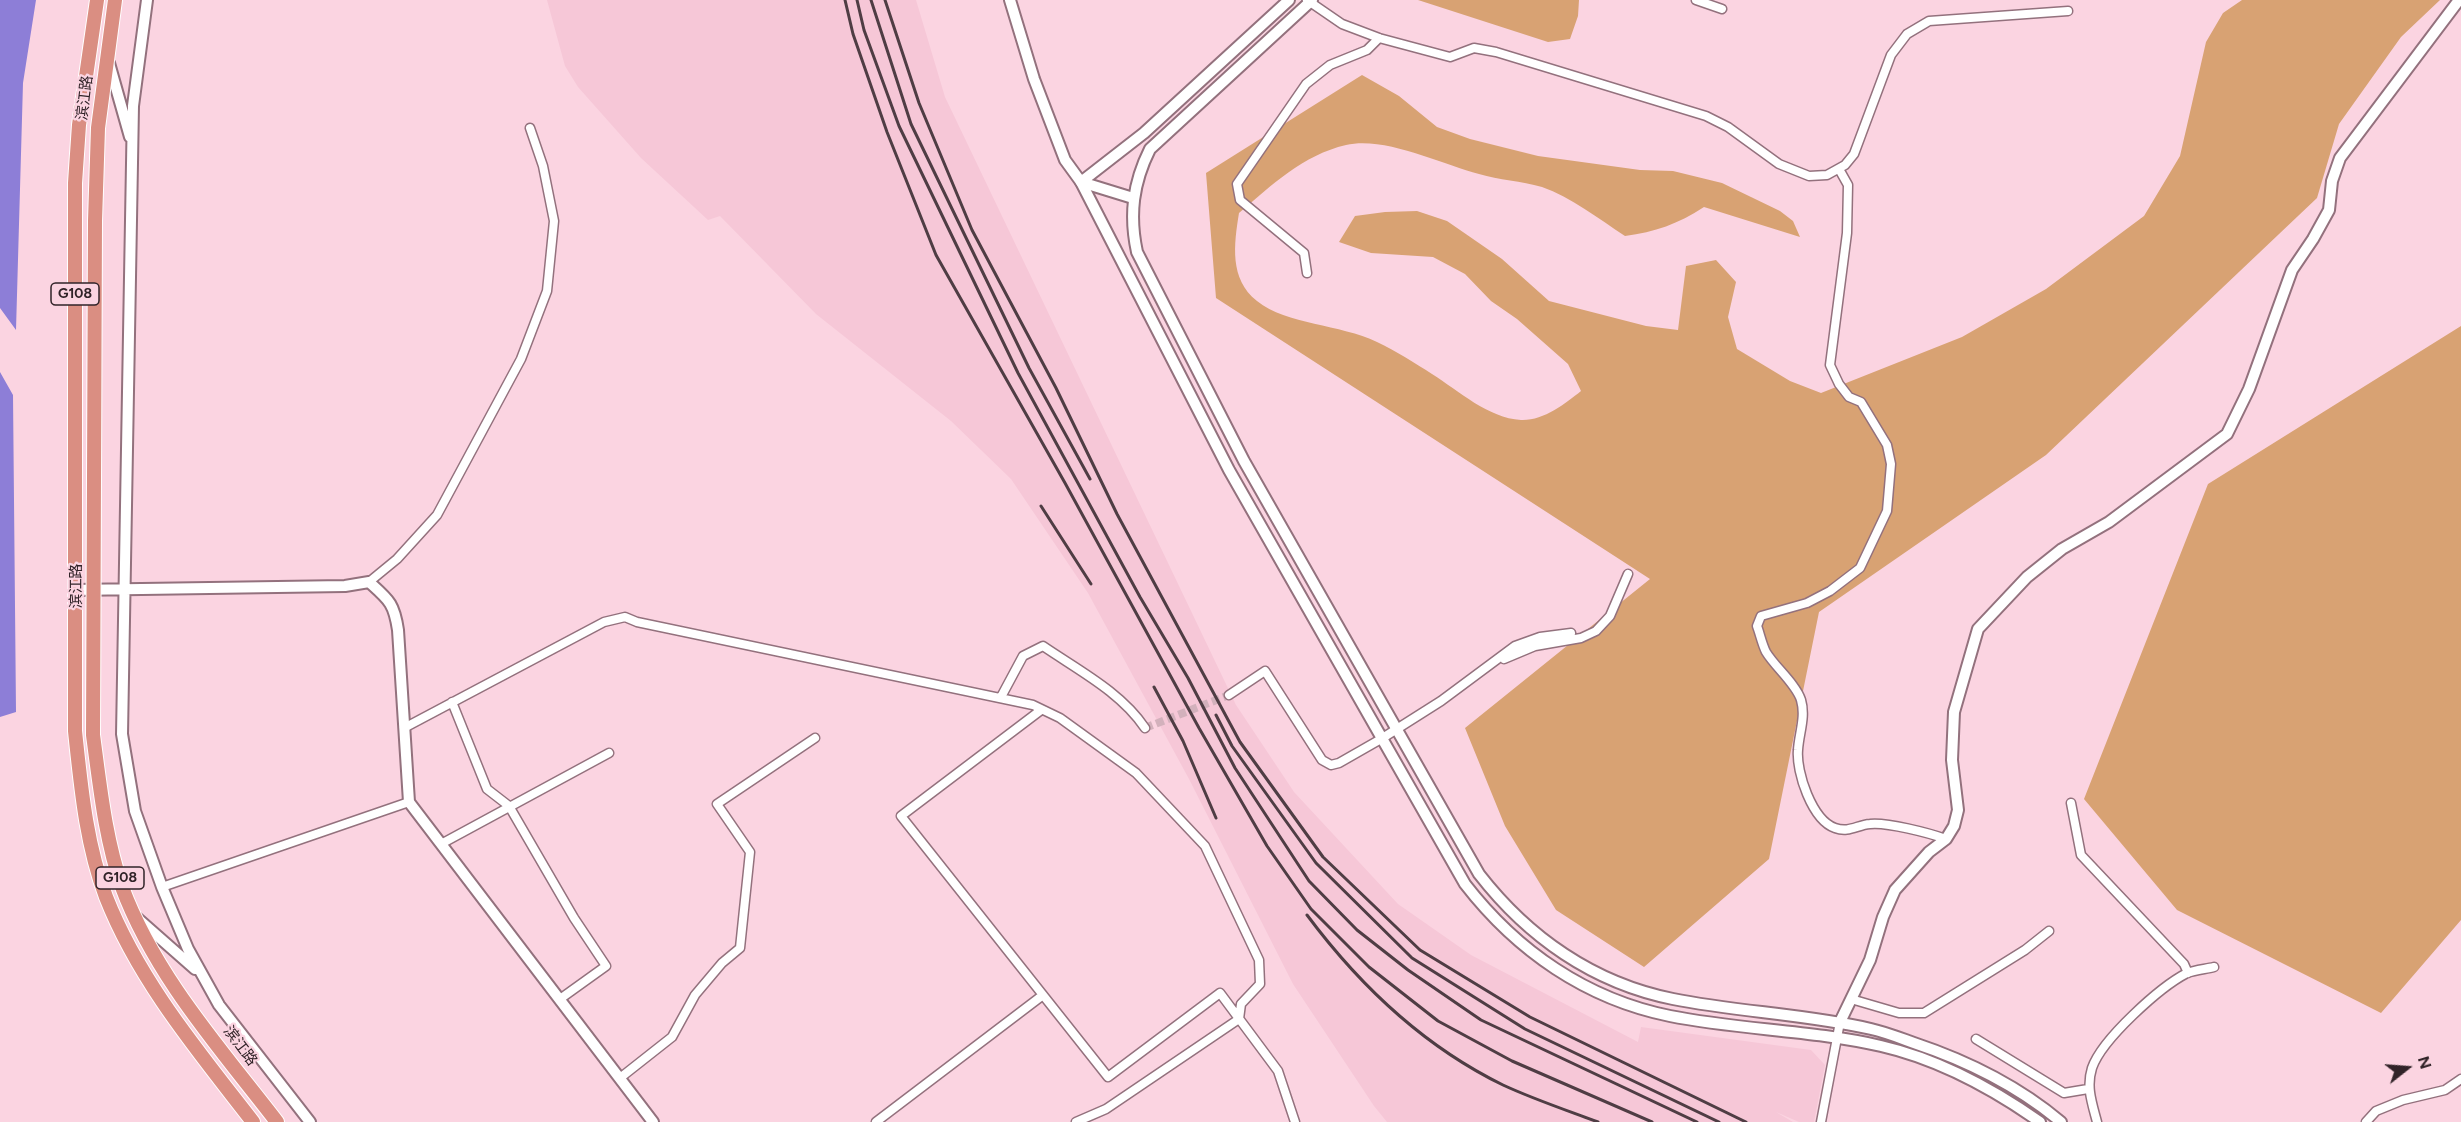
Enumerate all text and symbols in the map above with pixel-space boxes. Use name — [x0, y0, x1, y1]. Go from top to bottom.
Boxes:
street label: 滨江路 — [73, 75, 97, 121]
road number: G108 — [51, 283, 99, 305]
street label: 滨江路 — [68, 564, 86, 608]
road number: G108 — [96, 867, 144, 889]
street label: 滨江路 — [219, 1023, 261, 1069]
north arrow — [2377, 1038, 2437, 1098]
text: N — [2414, 1054, 2436, 1071]

